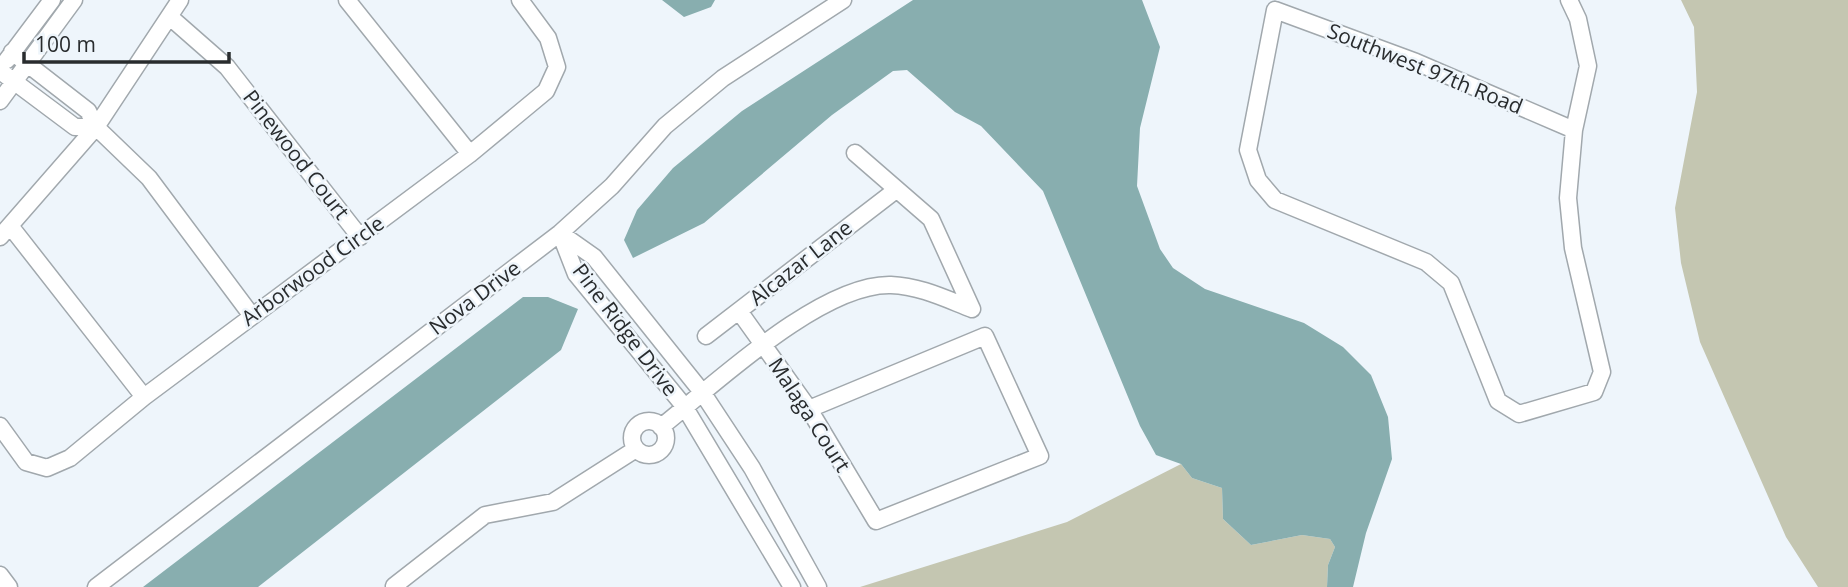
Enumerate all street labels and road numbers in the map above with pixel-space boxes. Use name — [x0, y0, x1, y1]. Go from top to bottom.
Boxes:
street label: Southwest 97th Road — [1324, 16, 1527, 120]
street label: Pinewood Court — [237, 84, 356, 225]
street label: Arborwood Circle — [235, 209, 389, 331]
street label: Alcazar Lane — [743, 213, 858, 311]
street label: Nova Drive — [423, 254, 526, 341]
street label: Pine Ridge Drive — [567, 257, 685, 401]
street label: Malaga Court — [762, 352, 857, 477]

